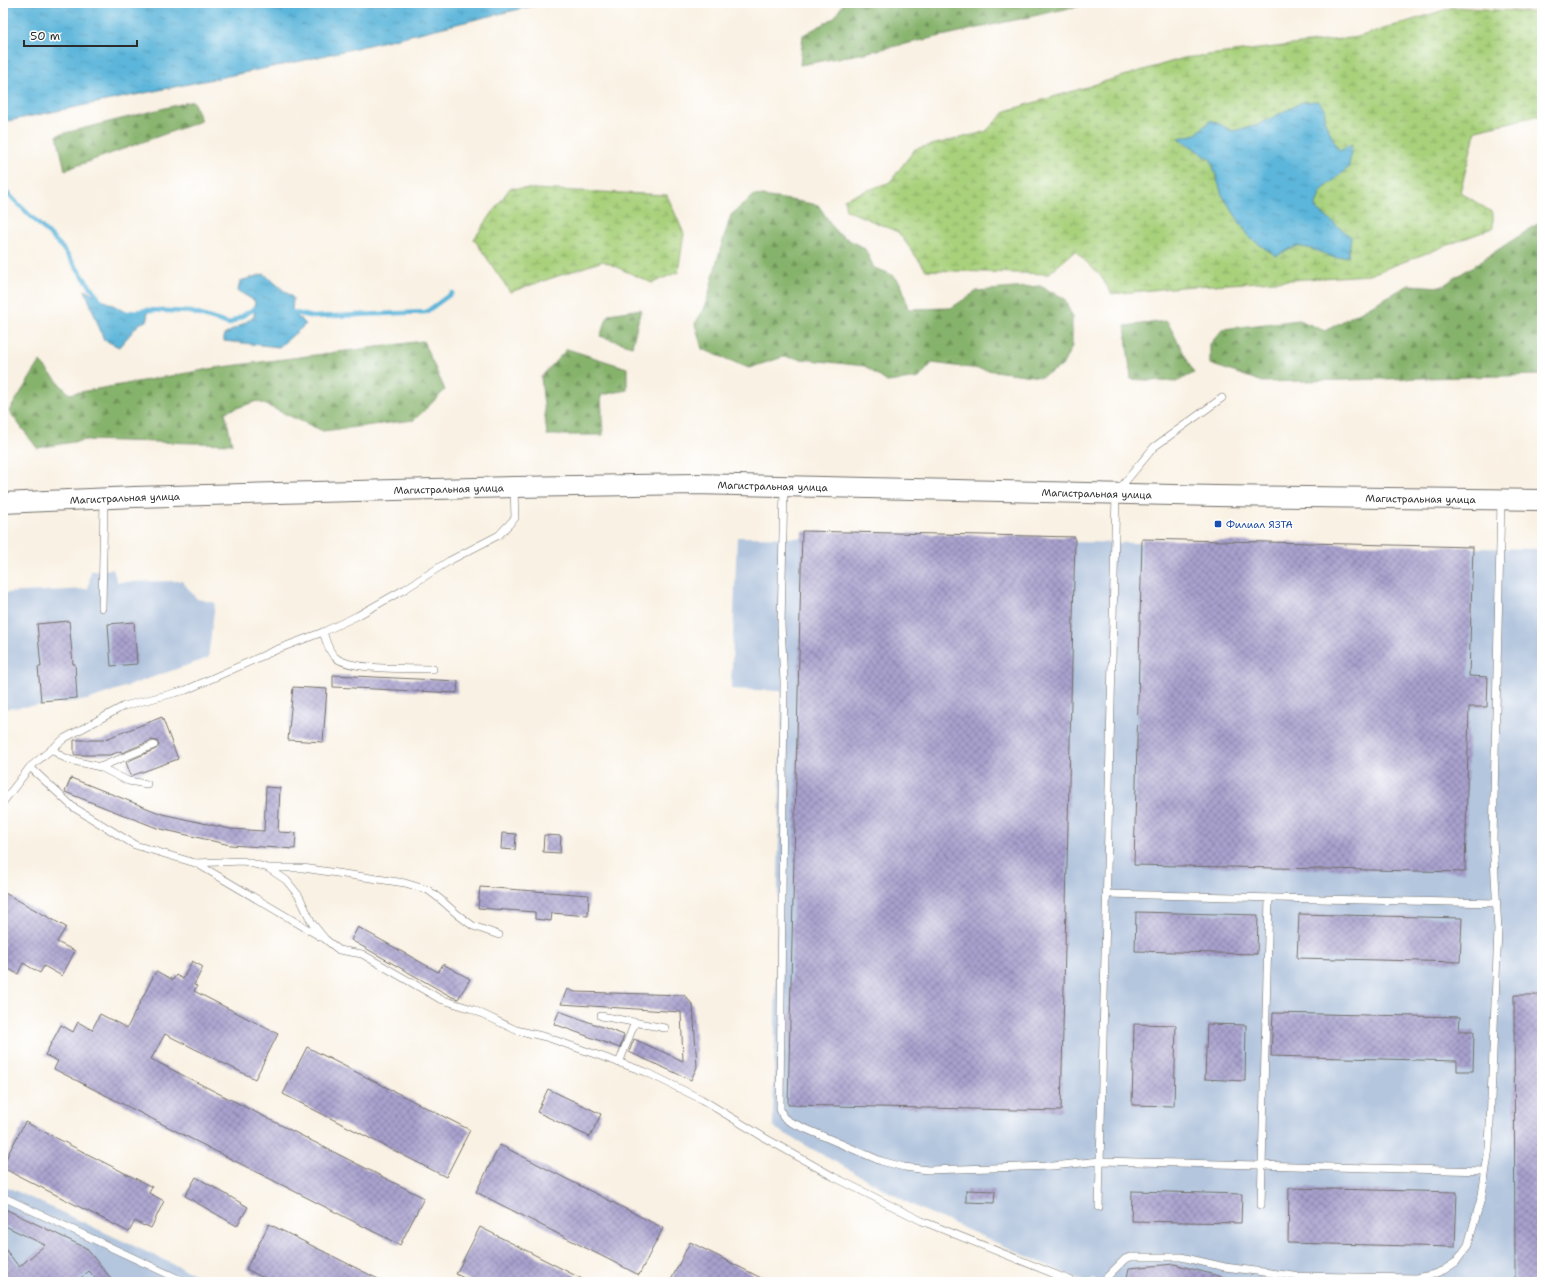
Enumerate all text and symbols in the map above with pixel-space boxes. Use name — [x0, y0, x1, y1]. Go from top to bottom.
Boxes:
scale bar — [24, 22, 137, 48]
text: 50 m — [30, 28, 60, 44]
street label: Магистральная улица — [717, 478, 829, 494]
street label: Магистральная улица — [393, 481, 505, 497]
street label: Магистральная улица — [1041, 485, 1153, 501]
street label: Магистральная улица — [69, 489, 181, 506]
street label: Магистральная улица — [1365, 491, 1477, 506]
place label: Филиал ЯЗТА — [1226, 518, 1293, 531]
marker: Филиал ЯЗТА — [1213, 519, 1223, 529]

